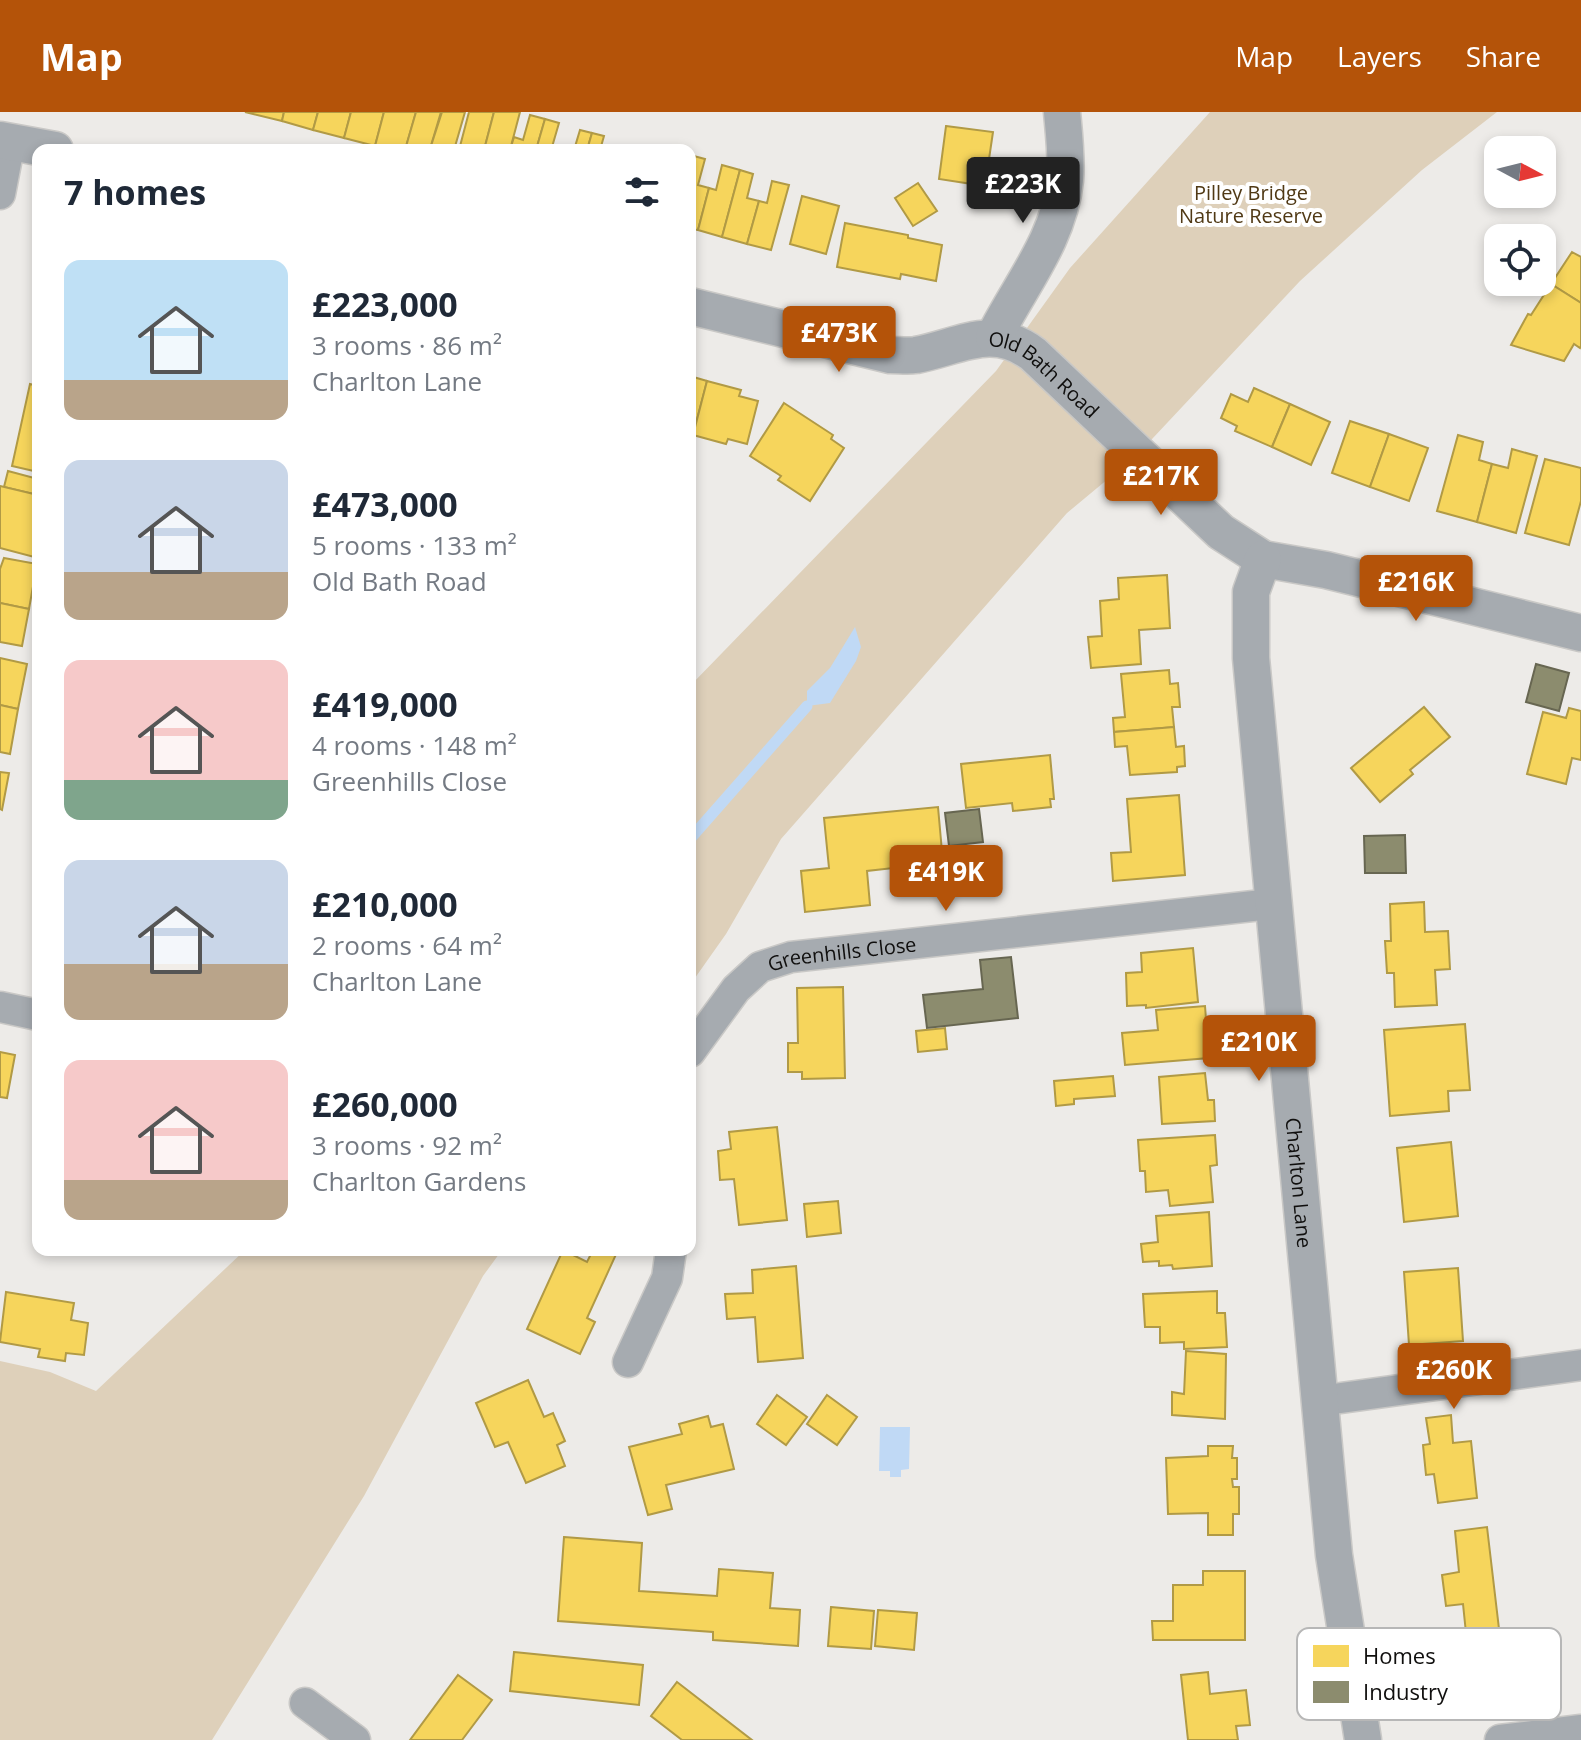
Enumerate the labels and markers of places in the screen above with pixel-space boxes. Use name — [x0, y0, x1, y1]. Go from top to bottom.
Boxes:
pin: £223K — [967, 157, 1079, 225]
pin: £473K — [783, 306, 895, 374]
pin: £217K — [1105, 449, 1217, 517]
pin: £216K — [1360, 555, 1472, 623]
pin: £419K — [890, 845, 1002, 913]
pin: £210K — [1203, 1015, 1315, 1083]
pin: £260K — [1398, 1343, 1510, 1411]

